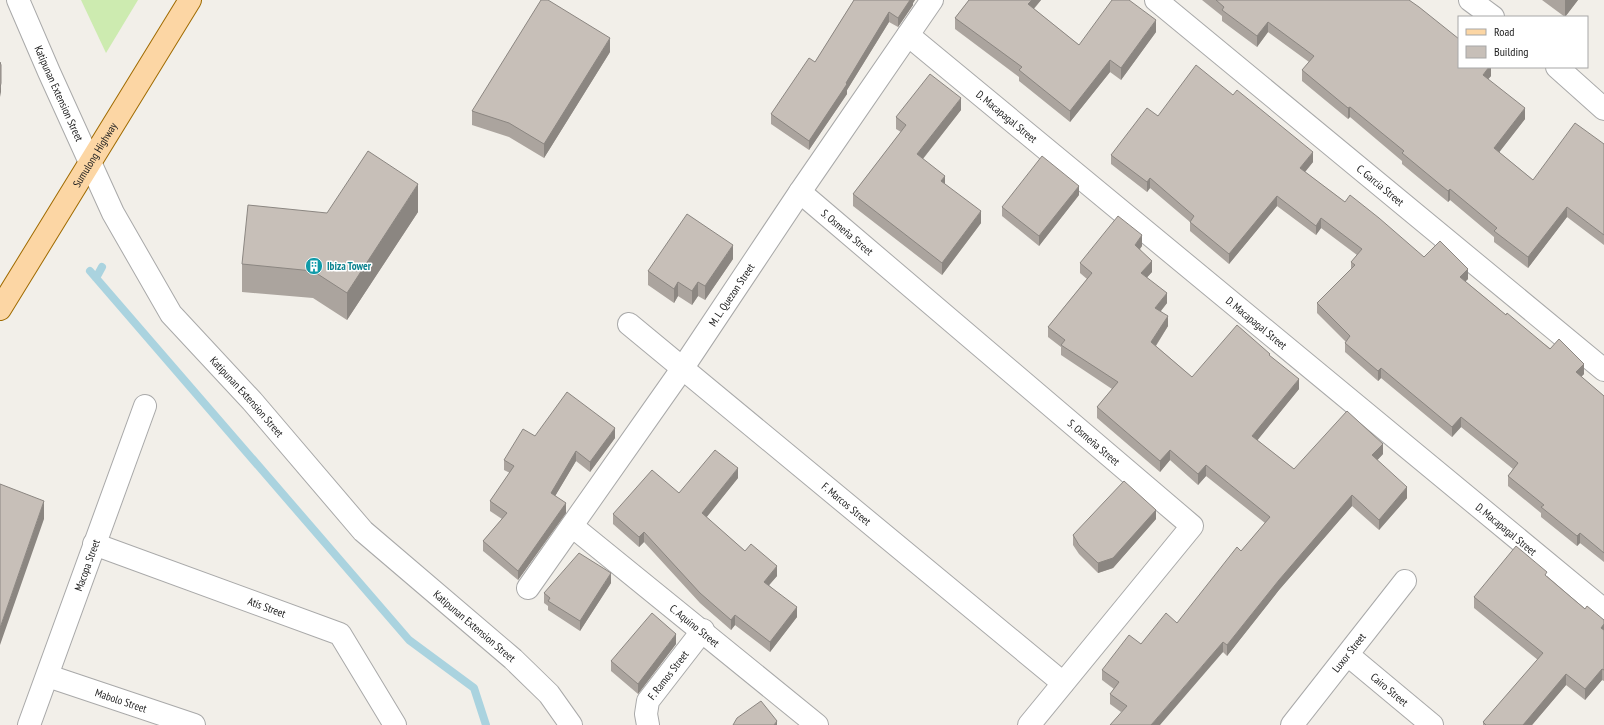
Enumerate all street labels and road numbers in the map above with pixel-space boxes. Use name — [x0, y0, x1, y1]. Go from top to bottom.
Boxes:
street label: Katipunan Extension Street — [31, 43, 87, 144]
street label: D. Macapagal Street — [973, 87, 1040, 146]
street label: Sumulong Highway — [70, 119, 121, 190]
street label: C. Garcia Street — [1354, 162, 1407, 209]
street label: S. Osmeña Street — [818, 206, 876, 258]
street label: M. L. Quezon Street — [706, 261, 757, 329]
street label: D. Macapagal Street — [1223, 294, 1290, 352]
street label: Katipunan Extension Street — [207, 354, 287, 440]
street label: S. Osmeña Street — [1065, 416, 1123, 468]
street label: F. Marcos Street — [819, 479, 874, 528]
street label: D. Macapagal Street — [1473, 500, 1540, 559]
street label: Macopa Street — [71, 537, 103, 593]
street label: Katipunan Extension Street — [431, 587, 518, 665]
street label: Atis Street — [246, 594, 288, 621]
street label: C. Aquino Street — [667, 601, 722, 650]
street label: Luxor Street — [1329, 630, 1369, 675]
street label: F. Ramos Street — [645, 648, 691, 703]
street label: Cairo Street — [1368, 670, 1411, 709]
street label: Mabolo Street — [93, 685, 149, 716]

